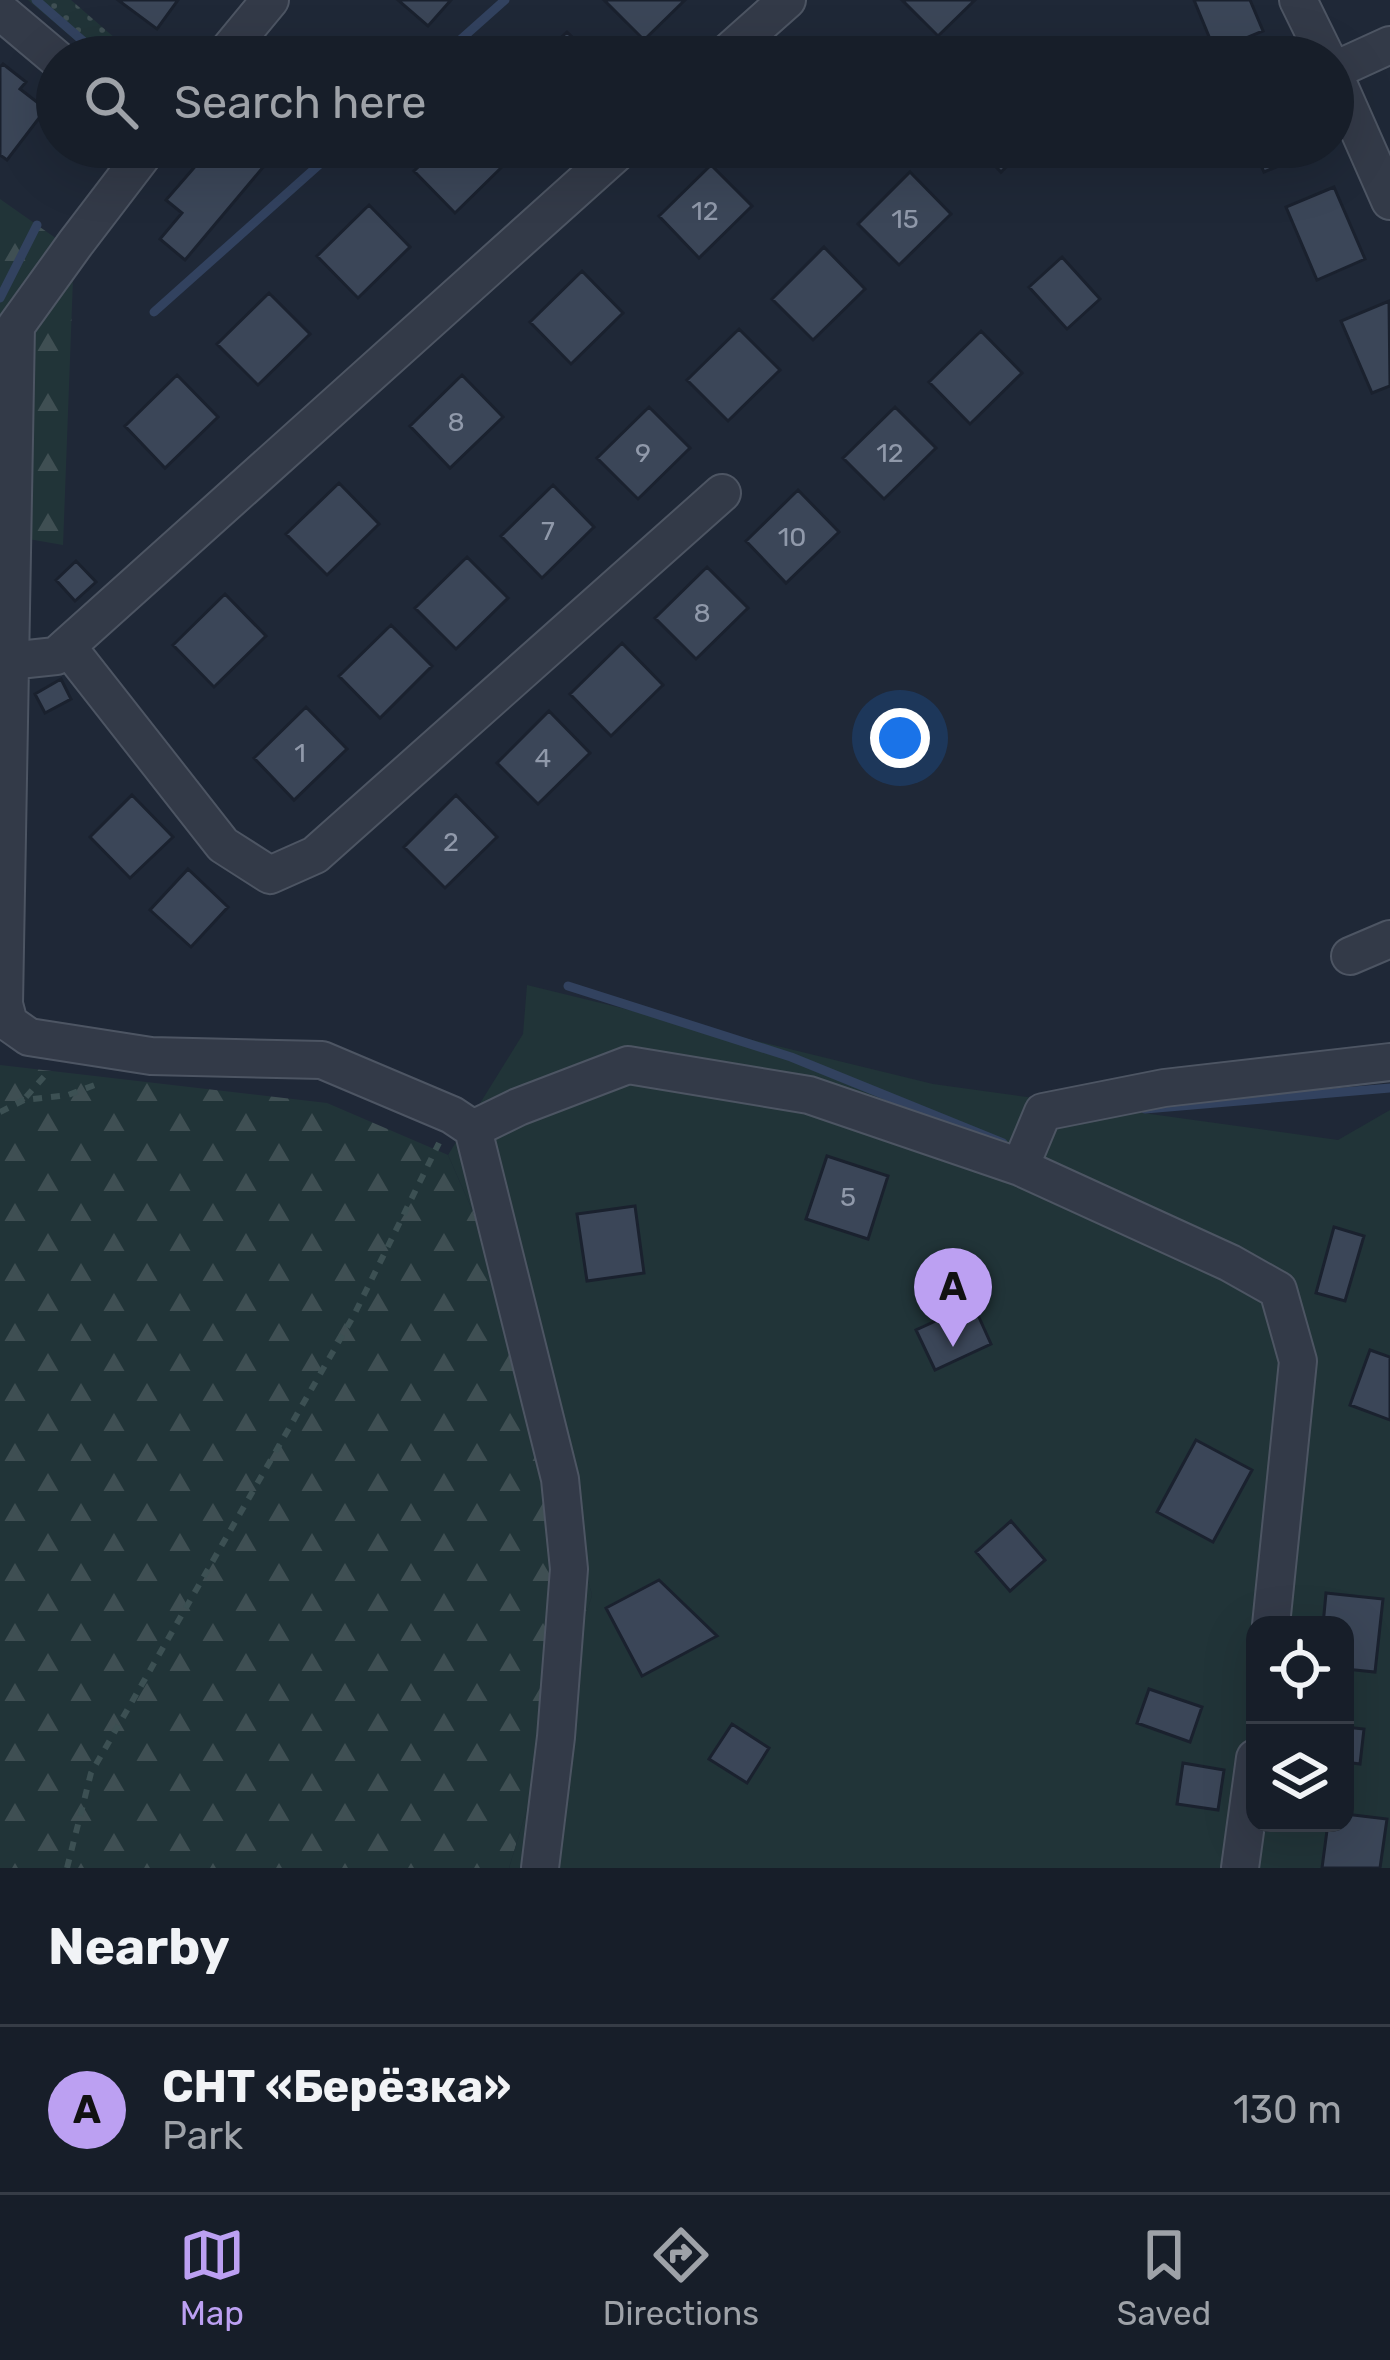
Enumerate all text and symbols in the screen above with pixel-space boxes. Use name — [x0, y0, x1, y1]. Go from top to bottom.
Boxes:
search box — [36, 36, 1354, 168]
icon: search — [78, 69, 144, 135]
text: Search here — [174, 76, 426, 129]
house number: 12 — [691, 195, 719, 227]
house number: 15 — [891, 203, 919, 235]
house number: 8 — [447, 406, 465, 438]
house number: 9 — [635, 437, 651, 469]
house number: 12 — [876, 437, 904, 469]
house number: 7 — [541, 515, 555, 547]
house number: 10 — [778, 521, 806, 553]
house number: 8 — [693, 597, 711, 629]
your location — [870, 708, 930, 768]
house number: 1 — [294, 737, 306, 769]
house number: 4 — [535, 742, 551, 774]
house number: 2 — [443, 826, 459, 858]
house number: 5 — [840, 1181, 856, 1213]
pin: A — [914, 1248, 992, 1347]
map controls — [1246, 1616, 1354, 1832]
button: locate — [1246, 1616, 1354, 1724]
button: layers — [1246, 1724, 1354, 1832]
text: Nearby — [48, 1916, 230, 1977]
text: СНТ «Берёзка» — [162, 2060, 511, 2113]
text: A — [73, 2087, 101, 2133]
text: 130 m — [1233, 2087, 1342, 2133]
text: Park — [162, 2113, 243, 2159]
tab: Map — [179, 2222, 245, 2333]
tab: Directions — [603, 2222, 759, 2333]
tab: Saved — [1117, 2222, 1211, 2333]

